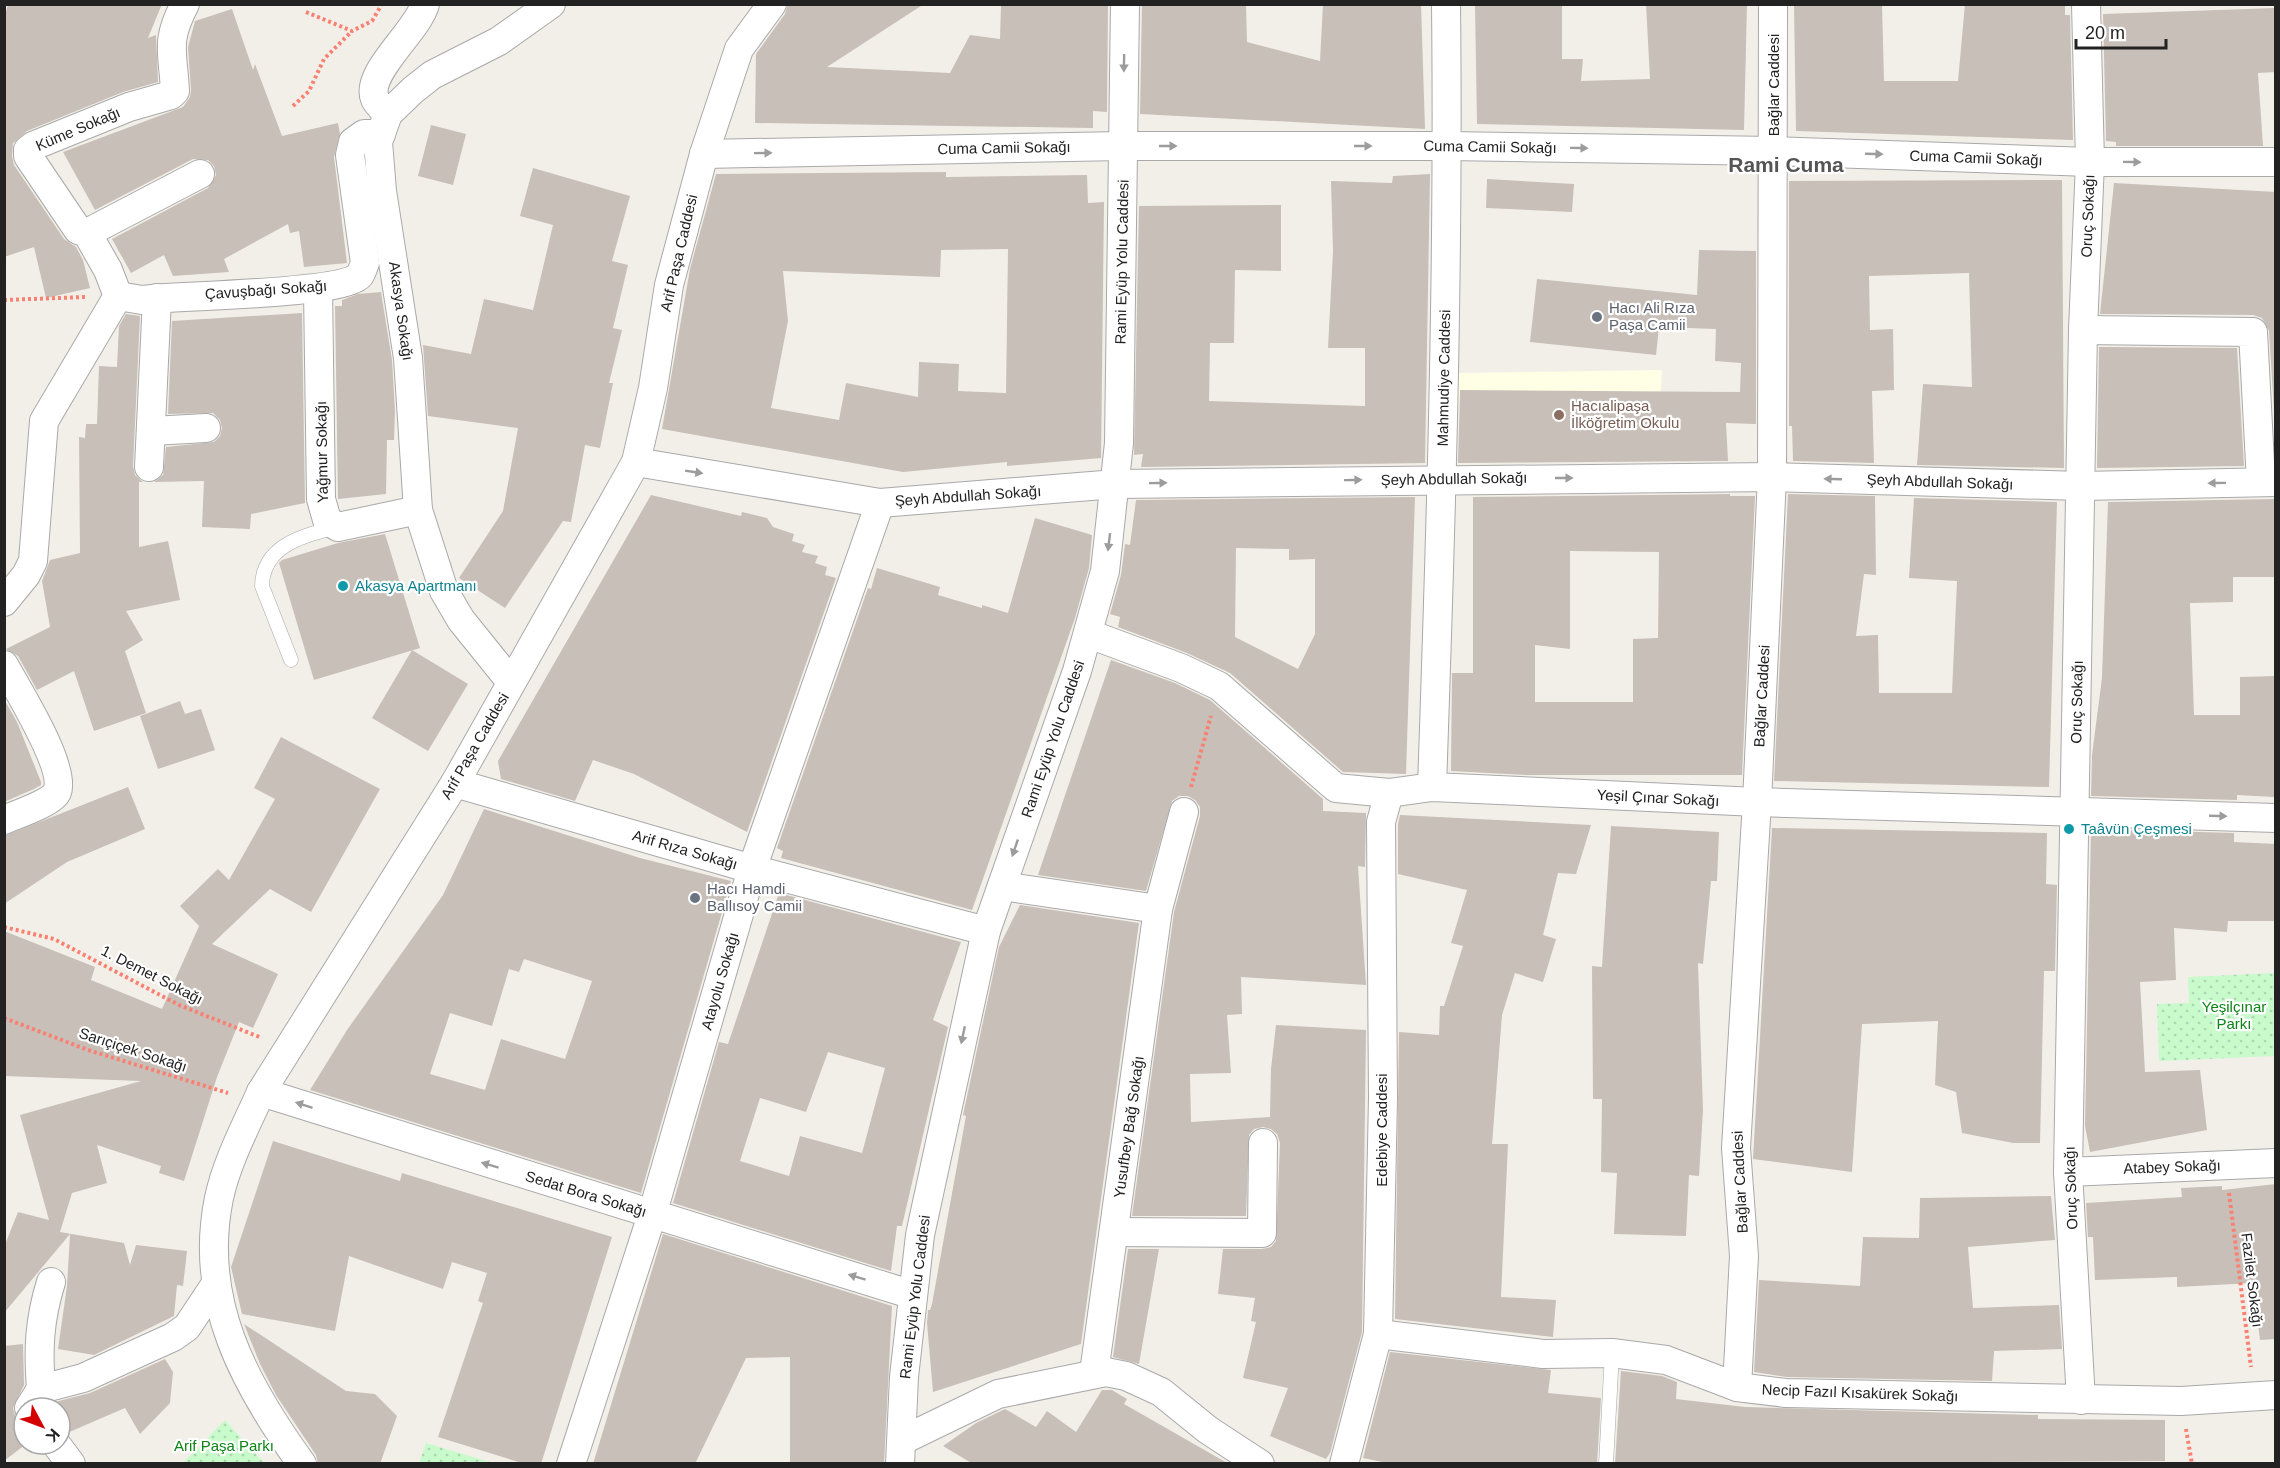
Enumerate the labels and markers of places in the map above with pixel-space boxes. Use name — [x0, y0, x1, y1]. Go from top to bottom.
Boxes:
place label: Hacı Ali Rıza Paşa Camii — [1609, 299, 1696, 333]
marker: Hacı Ali Rıza Paşa Camii — [1590, 310, 1604, 324]
place label: Hacıalipaşa İlköğretim Okulu — [1571, 397, 1679, 431]
marker: Hacıalipaşa İlköğretim Okulu — [1552, 408, 1566, 422]
place label: Akasya Apartmanı — [355, 577, 477, 594]
marker: Akasya Apartmanı — [336, 579, 350, 593]
place label: Taâvün Çeşmesi — [2081, 820, 2192, 837]
marker: Taâvün Çeşmesi — [2062, 822, 2076, 836]
place label: Hacı Hamdi Ballısoy Camii — [707, 880, 802, 914]
marker: Hacı Hamdi Ballısoy Camii — [688, 891, 702, 905]

